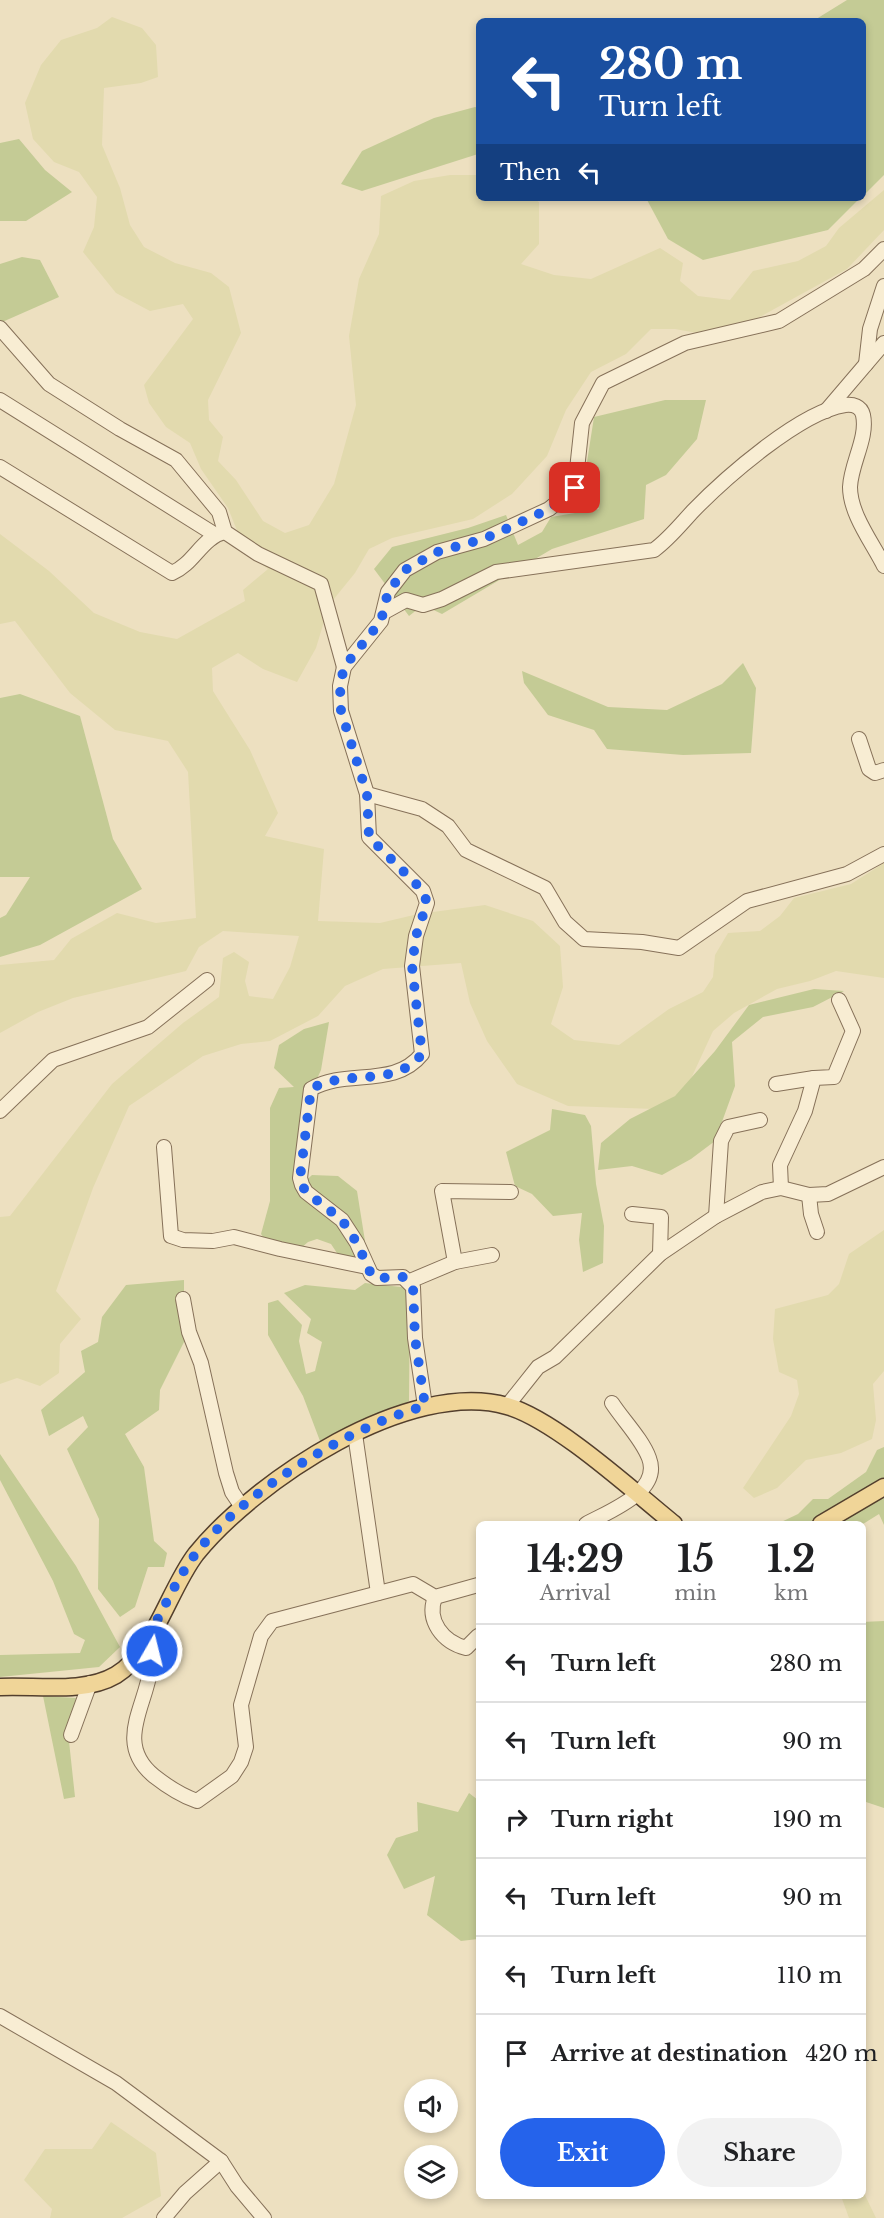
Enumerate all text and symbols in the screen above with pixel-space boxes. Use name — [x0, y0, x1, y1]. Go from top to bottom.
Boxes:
text: 280 m — [599, 38, 742, 90]
icon: left — [500, 42, 578, 120]
text: Turn left — [599, 90, 722, 123]
icon: left — [573, 156, 606, 189]
text: Then — [500, 159, 561, 186]
pin — [549, 462, 600, 513]
icon: arrive — [558, 471, 591, 504]
text: 14:29 — [526, 1537, 624, 1582]
text: 15 — [677, 1537, 714, 1582]
text: 1.2 — [767, 1537, 816, 1582]
text: Arrival — [540, 1581, 611, 1605]
text: min — [674, 1581, 717, 1605]
text: km — [774, 1581, 808, 1605]
position arrow — [120, 1619, 184, 1683]
icon: left — [500, 1647, 533, 1680]
text: Turn left — [551, 1650, 656, 1677]
text: 280 m — [769, 1650, 842, 1677]
icon: left — [500, 1725, 533, 1758]
text: Turn left — [551, 1728, 656, 1755]
text: 90 m — [782, 1728, 842, 1755]
icon: right — [500, 1803, 533, 1836]
text: Turn right — [551, 1806, 673, 1833]
text: 190 m — [772, 1806, 842, 1833]
icon: left — [500, 1881, 533, 1914]
text: Turn left — [551, 1884, 656, 1911]
text: 90 m — [782, 1884, 842, 1911]
icon: left — [500, 1959, 533, 1992]
text: Turn left — [551, 1962, 656, 1989]
text: 110 m — [777, 1962, 842, 1989]
icon: arrive — [500, 2037, 533, 2070]
text: Arrive at destination — [551, 2040, 788, 2067]
text: 420 m — [806, 2040, 878, 2067]
map controls — [404, 2079, 458, 2199]
button: sound — [404, 2079, 458, 2133]
button: Exit — [500, 2118, 665, 2187]
button: Share — [677, 2118, 842, 2187]
button: layers — [404, 2145, 458, 2199]

